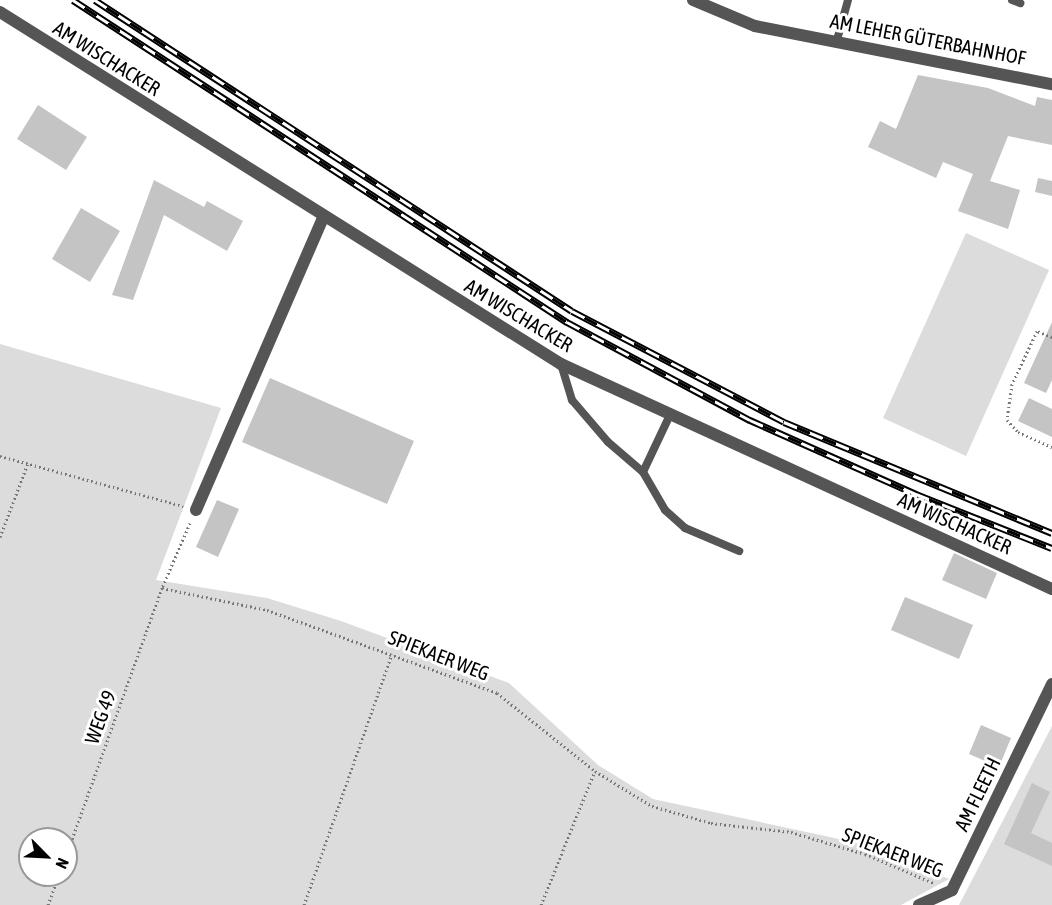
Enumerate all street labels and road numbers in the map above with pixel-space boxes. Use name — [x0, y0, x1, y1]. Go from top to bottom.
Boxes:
street label: AM LEHER GÜTERBAHNHOF — [828, 8, 1028, 70]
street label: AM WISCHACKER — [49, 16, 165, 100]
street label: AM WISCHACKER — [461, 273, 577, 357]
street label: AM WISCHACKER — [895, 487, 1015, 559]
street label: SPIEKAER WEG — [385, 625, 493, 685]
street label: WEG 49 — [79, 687, 121, 747]
street label: AM FLEETH — [949, 753, 1005, 835]
street label: SPIEKAER WEG — [839, 822, 947, 882]

